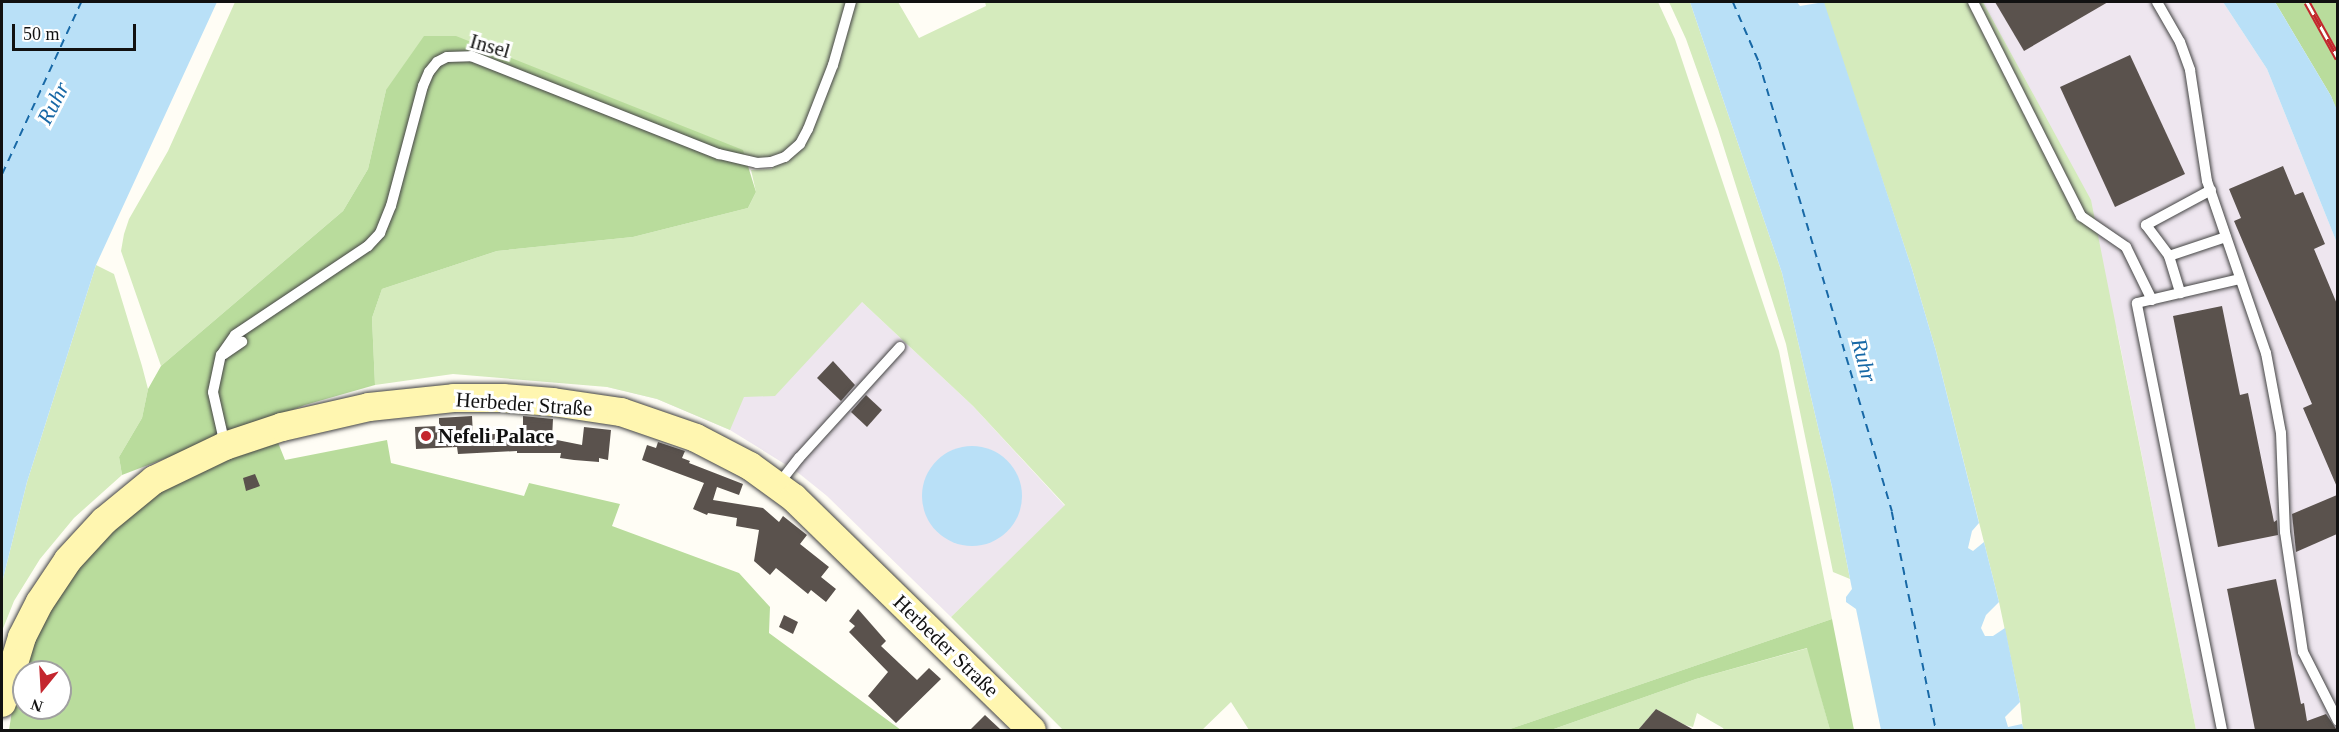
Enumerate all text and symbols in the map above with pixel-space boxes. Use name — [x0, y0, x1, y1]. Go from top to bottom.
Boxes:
scale bar — [15, 12, 140, 50]
text: 50 m — [23, 24, 60, 44]
street label: Insel — [467, 28, 513, 64]
water label: Ruhr — [31, 77, 75, 129]
water label: Ruhr — [1846, 335, 1882, 385]
street label: Herbeder Straße — [455, 387, 593, 421]
place label: Nefeli Palace — [438, 423, 554, 449]
marker: Nefeli Palace — [419, 429, 433, 443]
street label: Herbeder Straße — [888, 589, 1004, 703]
north arrow — [12, 660, 72, 720]
text: N — [29, 696, 45, 716]

